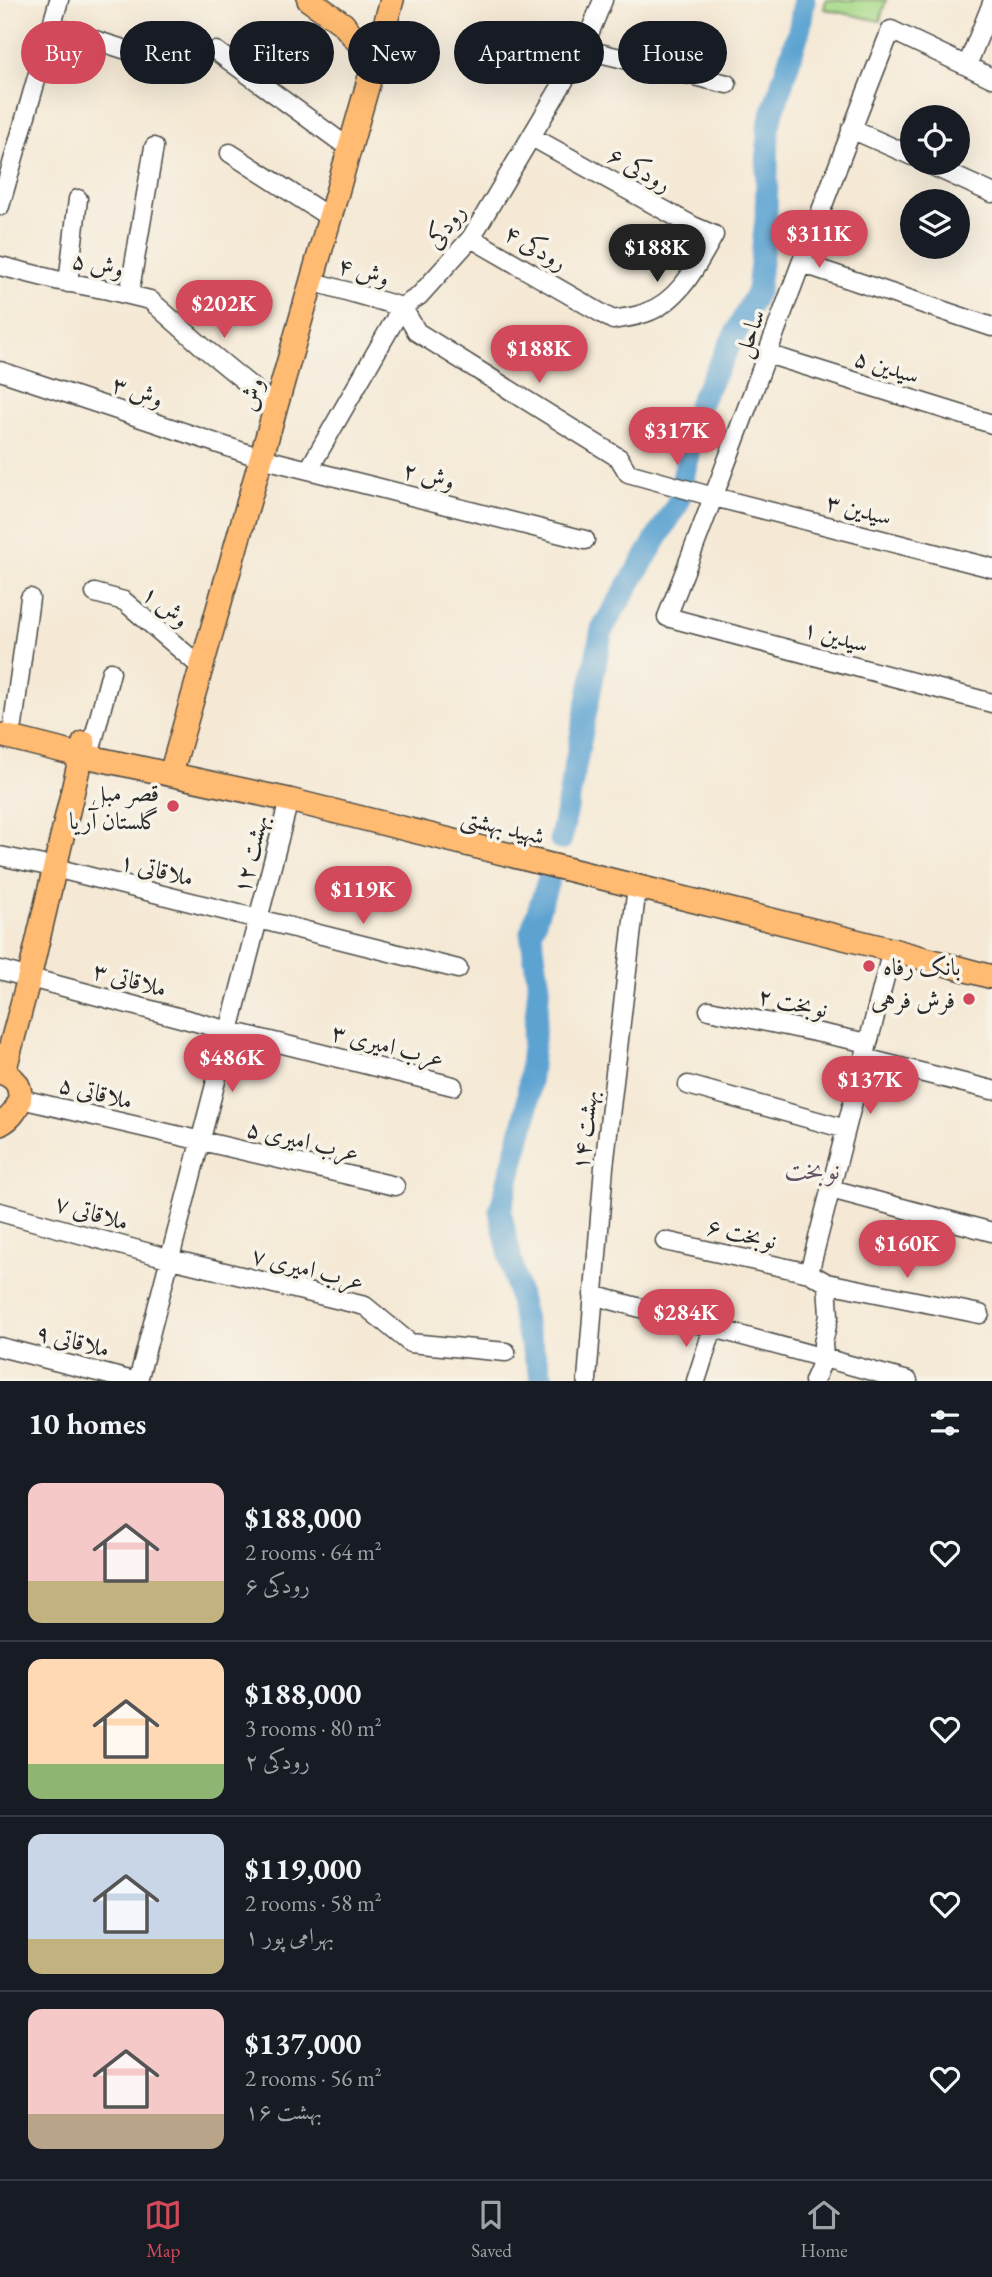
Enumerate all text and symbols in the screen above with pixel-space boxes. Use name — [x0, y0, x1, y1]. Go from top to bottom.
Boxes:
chip: Buy — [21, 21, 106, 84]
chip: Rent — [120, 21, 215, 84]
chip: Filters — [229, 21, 334, 84]
chip: New — [348, 21, 440, 84]
chip: Apartment — [454, 21, 604, 84]
chip: House — [618, 21, 727, 84]
map controls — [900, 105, 970, 259]
button: locate — [900, 105, 970, 175]
street label: رودکی ۶ — [603, 139, 677, 199]
button: layers — [900, 189, 970, 259]
street label: رودکی — [418, 197, 472, 255]
pin: $311K — [770, 210, 868, 270]
street label: رودکی ۴ — [499, 217, 573, 277]
text: $311K — [787, 218, 851, 248]
pin: $188K — [608, 224, 706, 284]
text: $188K — [625, 232, 689, 262]
street label: وش ۵ — [69, 244, 127, 284]
street label: وش ۴ — [335, 249, 393, 293]
pin: $202K — [175, 280, 273, 340]
text: $202K — [192, 288, 256, 318]
street label: ساحل — [726, 305, 774, 362]
pin: $188K — [490, 326, 588, 385]
text: $188K — [507, 333, 571, 363]
street label: سیدین ۵ — [851, 341, 923, 391]
street label: وش ۳ — [108, 368, 168, 414]
street label: وش — [231, 374, 271, 414]
pin: $317K — [628, 407, 726, 467]
text: $317K — [645, 415, 709, 445]
street label: وش ۲ — [400, 454, 458, 496]
street label: سیدین ۳ — [823, 486, 895, 532]
street label: وش ۱ — [136, 578, 196, 634]
street label: سیدین ۱ — [800, 612, 872, 660]
place label: قصر مبل گلستان آریا — [69, 777, 159, 836]
marker: قصر مبل گلستان آریا — [165, 798, 181, 814]
street label: شهید بهشتی — [457, 801, 548, 853]
street label: ۱۲ بهشت — [225, 811, 275, 897]
street label: ملاقاتی ۱ — [117, 845, 197, 893]
pin: $119K — [314, 866, 412, 926]
text: $119K — [331, 874, 395, 904]
place label: بانک رفاه — [883, 951, 961, 982]
street label: ملاقاتی ۳ — [90, 954, 170, 1004]
marker: بانک رفاه — [861, 958, 877, 974]
street label: ۲ نوبخت — [755, 980, 831, 1024]
place label: فرش فرهی — [871, 984, 955, 1015]
marker: فرش فرهی — [961, 991, 977, 1007]
street label: ۳ عرب امیری — [328, 1016, 447, 1076]
pin: $486K — [183, 1034, 281, 1094]
text: $486K — [200, 1042, 264, 1072]
pin: $137K — [821, 1056, 919, 1116]
text: $137K — [838, 1064, 902, 1094]
street label: ملاقاتی ۵ — [56, 1068, 136, 1116]
street label: بهشت ۱۴ — [564, 1088, 604, 1172]
street label: ۵ عرب امیری — [243, 1112, 362, 1170]
district label: نوبخت — [784, 1153, 840, 1187]
street label: ۷ ملاقاتی — [52, 1187, 132, 1237]
street label: نوبخت ۶ — [704, 1210, 780, 1256]
pin: $160K — [858, 1220, 956, 1280]
text: $160K — [875, 1228, 939, 1258]
street label: ۷ عرب امیری — [248, 1239, 367, 1299]
pin: $284K — [637, 1290, 735, 1349]
text: $284K — [654, 1297, 718, 1327]
street label: ملاقاتی ۹ — [33, 1316, 113, 1364]
text: 10 homes — [28, 1404, 146, 1443]
icon: filters — [926, 1404, 964, 1442]
text: $188,000 — [245, 1498, 361, 1537]
icon: home — [84, 1511, 168, 1595]
icon: heart — [926, 1534, 964, 1572]
text: 2 rooms · 64 m² — [245, 1537, 382, 1567]
text: رودکی ۶ — [245, 1570, 310, 1600]
text: $188,000 — [245, 1674, 361, 1713]
icon: home — [84, 1687, 168, 1771]
icon: heart — [926, 1710, 964, 1748]
text: 3 rooms · 80 m² — [245, 1713, 382, 1743]
text: رودکی ۲ — [245, 1746, 310, 1776]
text: $119,000 — [245, 1849, 361, 1888]
icon: home — [84, 1862, 168, 1946]
icon: heart — [926, 1885, 964, 1923]
text: 2 rooms · 58 m² — [245, 1888, 382, 1918]
text: ۱ بهرامی پور — [245, 1921, 334, 1951]
text: $137,000 — [245, 2024, 361, 2063]
icon: home — [84, 2037, 168, 2121]
icon: heart — [926, 2060, 964, 2098]
text: 2 rooms · 56 m² — [245, 2063, 382, 2093]
text: ۱۶ بهشت — [245, 2096, 322, 2126]
tab: Map — [144, 2196, 182, 2263]
tab: Saved — [471, 2196, 512, 2263]
tab: Home — [801, 2196, 848, 2263]

